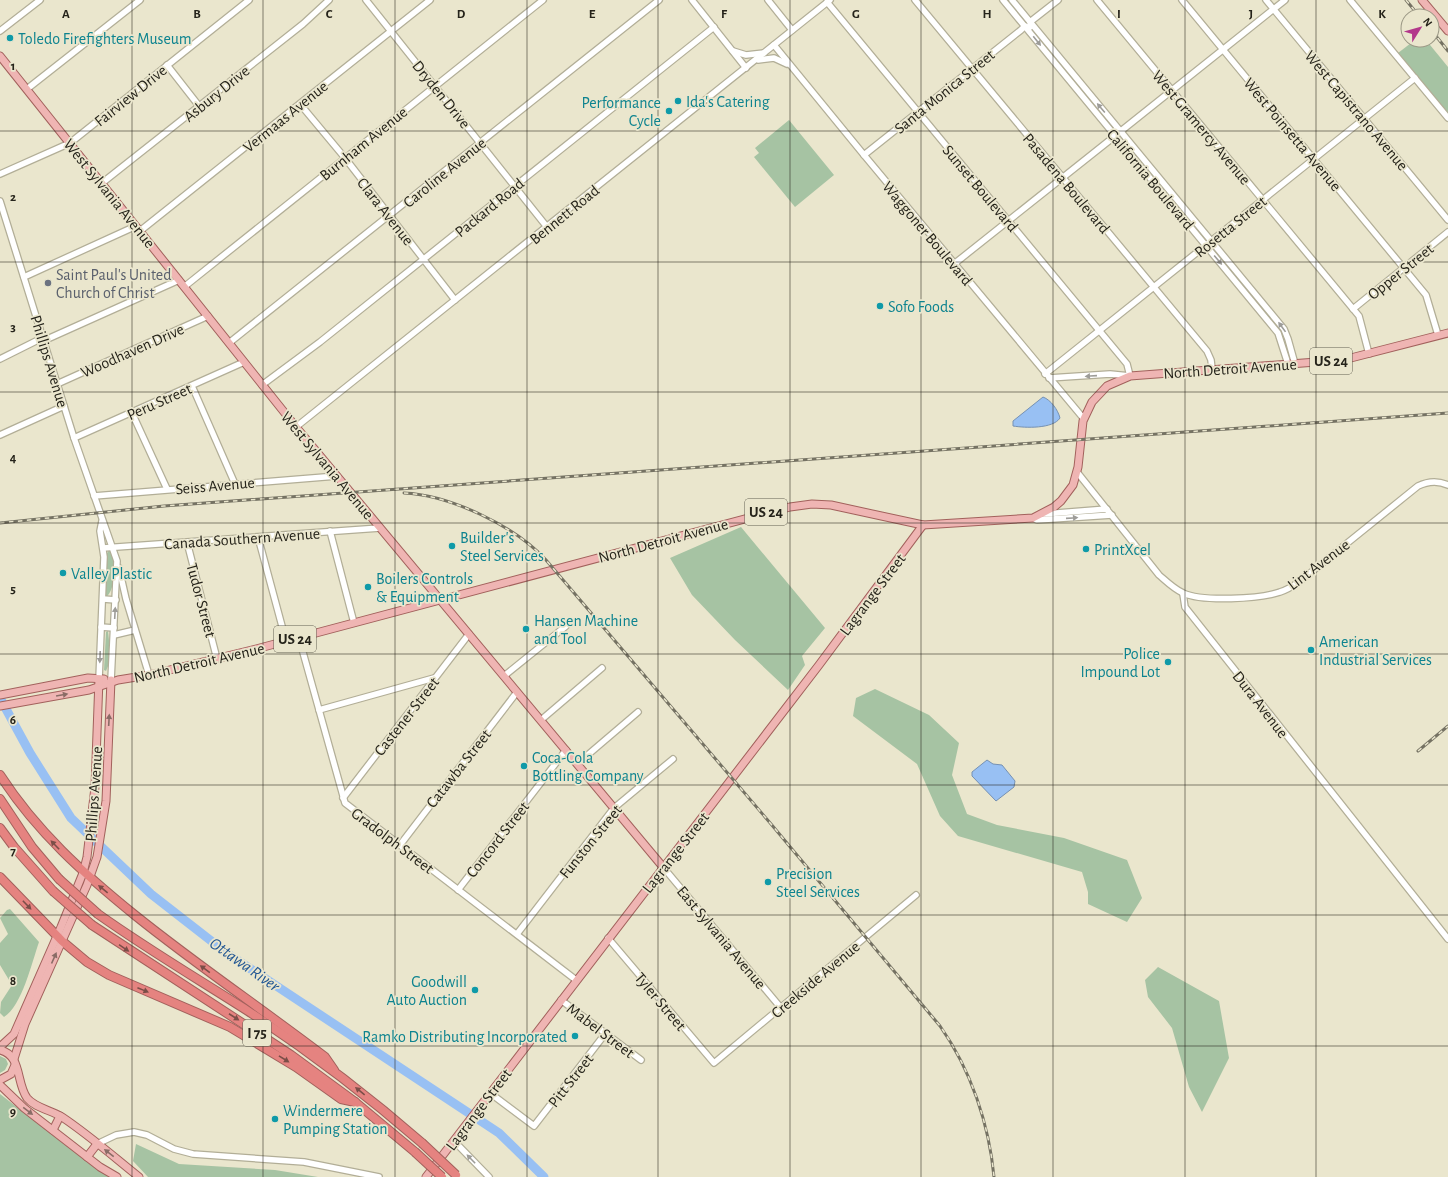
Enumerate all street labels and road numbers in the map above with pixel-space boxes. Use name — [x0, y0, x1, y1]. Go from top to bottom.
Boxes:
street label: Santa Monica Street — [892, 47, 998, 137]
street label: West Capistrano Avenue — [1302, 48, 1411, 174]
street label: Dryden Drive — [408, 58, 473, 132]
street label: Fairview Drive — [91, 62, 170, 130]
street label: Asbury Drive — [181, 63, 253, 126]
street label: West Gramercy Avenue — [1148, 67, 1254, 188]
street label: West Poinsetta Avenue — [1240, 75, 1344, 194]
street label: Vermaas Avenue — [240, 78, 331, 156]
street label: Burnham Avenue — [317, 104, 410, 184]
street label: California Boulevard — [1104, 126, 1197, 233]
street label: Pasadena Boulevard — [1020, 130, 1113, 237]
street label: Caroline Avenue — [400, 135, 489, 211]
street label: West Sylvania Avenue — [60, 136, 158, 252]
street label: Sunset Boulevard — [939, 142, 1021, 235]
street label: Clara Avenue — [354, 175, 417, 249]
street label: Packard Road — [452, 175, 527, 240]
street label: Waggoner Boulevard — [879, 179, 975, 289]
street label: Bennett Road — [527, 182, 602, 247]
street label: Rosetta Street — [1192, 193, 1270, 260]
street label: Opper Street — [1365, 241, 1436, 303]
street label: Phillips Avenue — [27, 313, 71, 409]
street label: Woodhaven Drive — [78, 321, 186, 381]
road number: US 24 — [1310, 348, 1352, 374]
street label: North Detroit Avenue — [1163, 356, 1297, 382]
street label: Peru Street — [125, 381, 194, 423]
street label: West Sylvania Avenue — [277, 409, 377, 523]
street label: Seiss Avenue — [175, 475, 255, 497]
road number: US 24 — [745, 499, 787, 525]
street label: North Detroit Avenue — [597, 516, 730, 566]
street label: Canada Southern Avenue — [164, 526, 321, 552]
street label: Lint Avenue — [1285, 536, 1353, 593]
street label: Lagrange Street — [837, 551, 909, 638]
street label: Tudor Street — [183, 561, 219, 639]
road number: US 24 — [274, 626, 316, 652]
street label: North Detroit Avenue — [132, 640, 266, 686]
street label: Dura Avenue — [1229, 668, 1291, 741]
street label: Castener Street — [371, 674, 442, 759]
street label: Catawba Street — [423, 726, 494, 811]
street label: Phillips Avenue — [83, 746, 105, 842]
street label: Concord Street — [463, 799, 532, 881]
street label: Funston Street — [556, 802, 625, 881]
street label: Gradolph Street — [348, 805, 437, 877]
street label: Lagrange Street — [639, 809, 712, 896]
street label: East Sylvania Avenue — [673, 883, 769, 993]
street label: Creekside Avenue — [768, 938, 863, 1021]
street label: Tyler Street — [631, 970, 689, 1034]
street label: Mabel Street — [564, 1000, 637, 1061]
road number: I 75 — [243, 1020, 271, 1046]
street label: Pitt Street — [545, 1051, 596, 1110]
street label: Lagrange Street — [443, 1066, 515, 1153]

